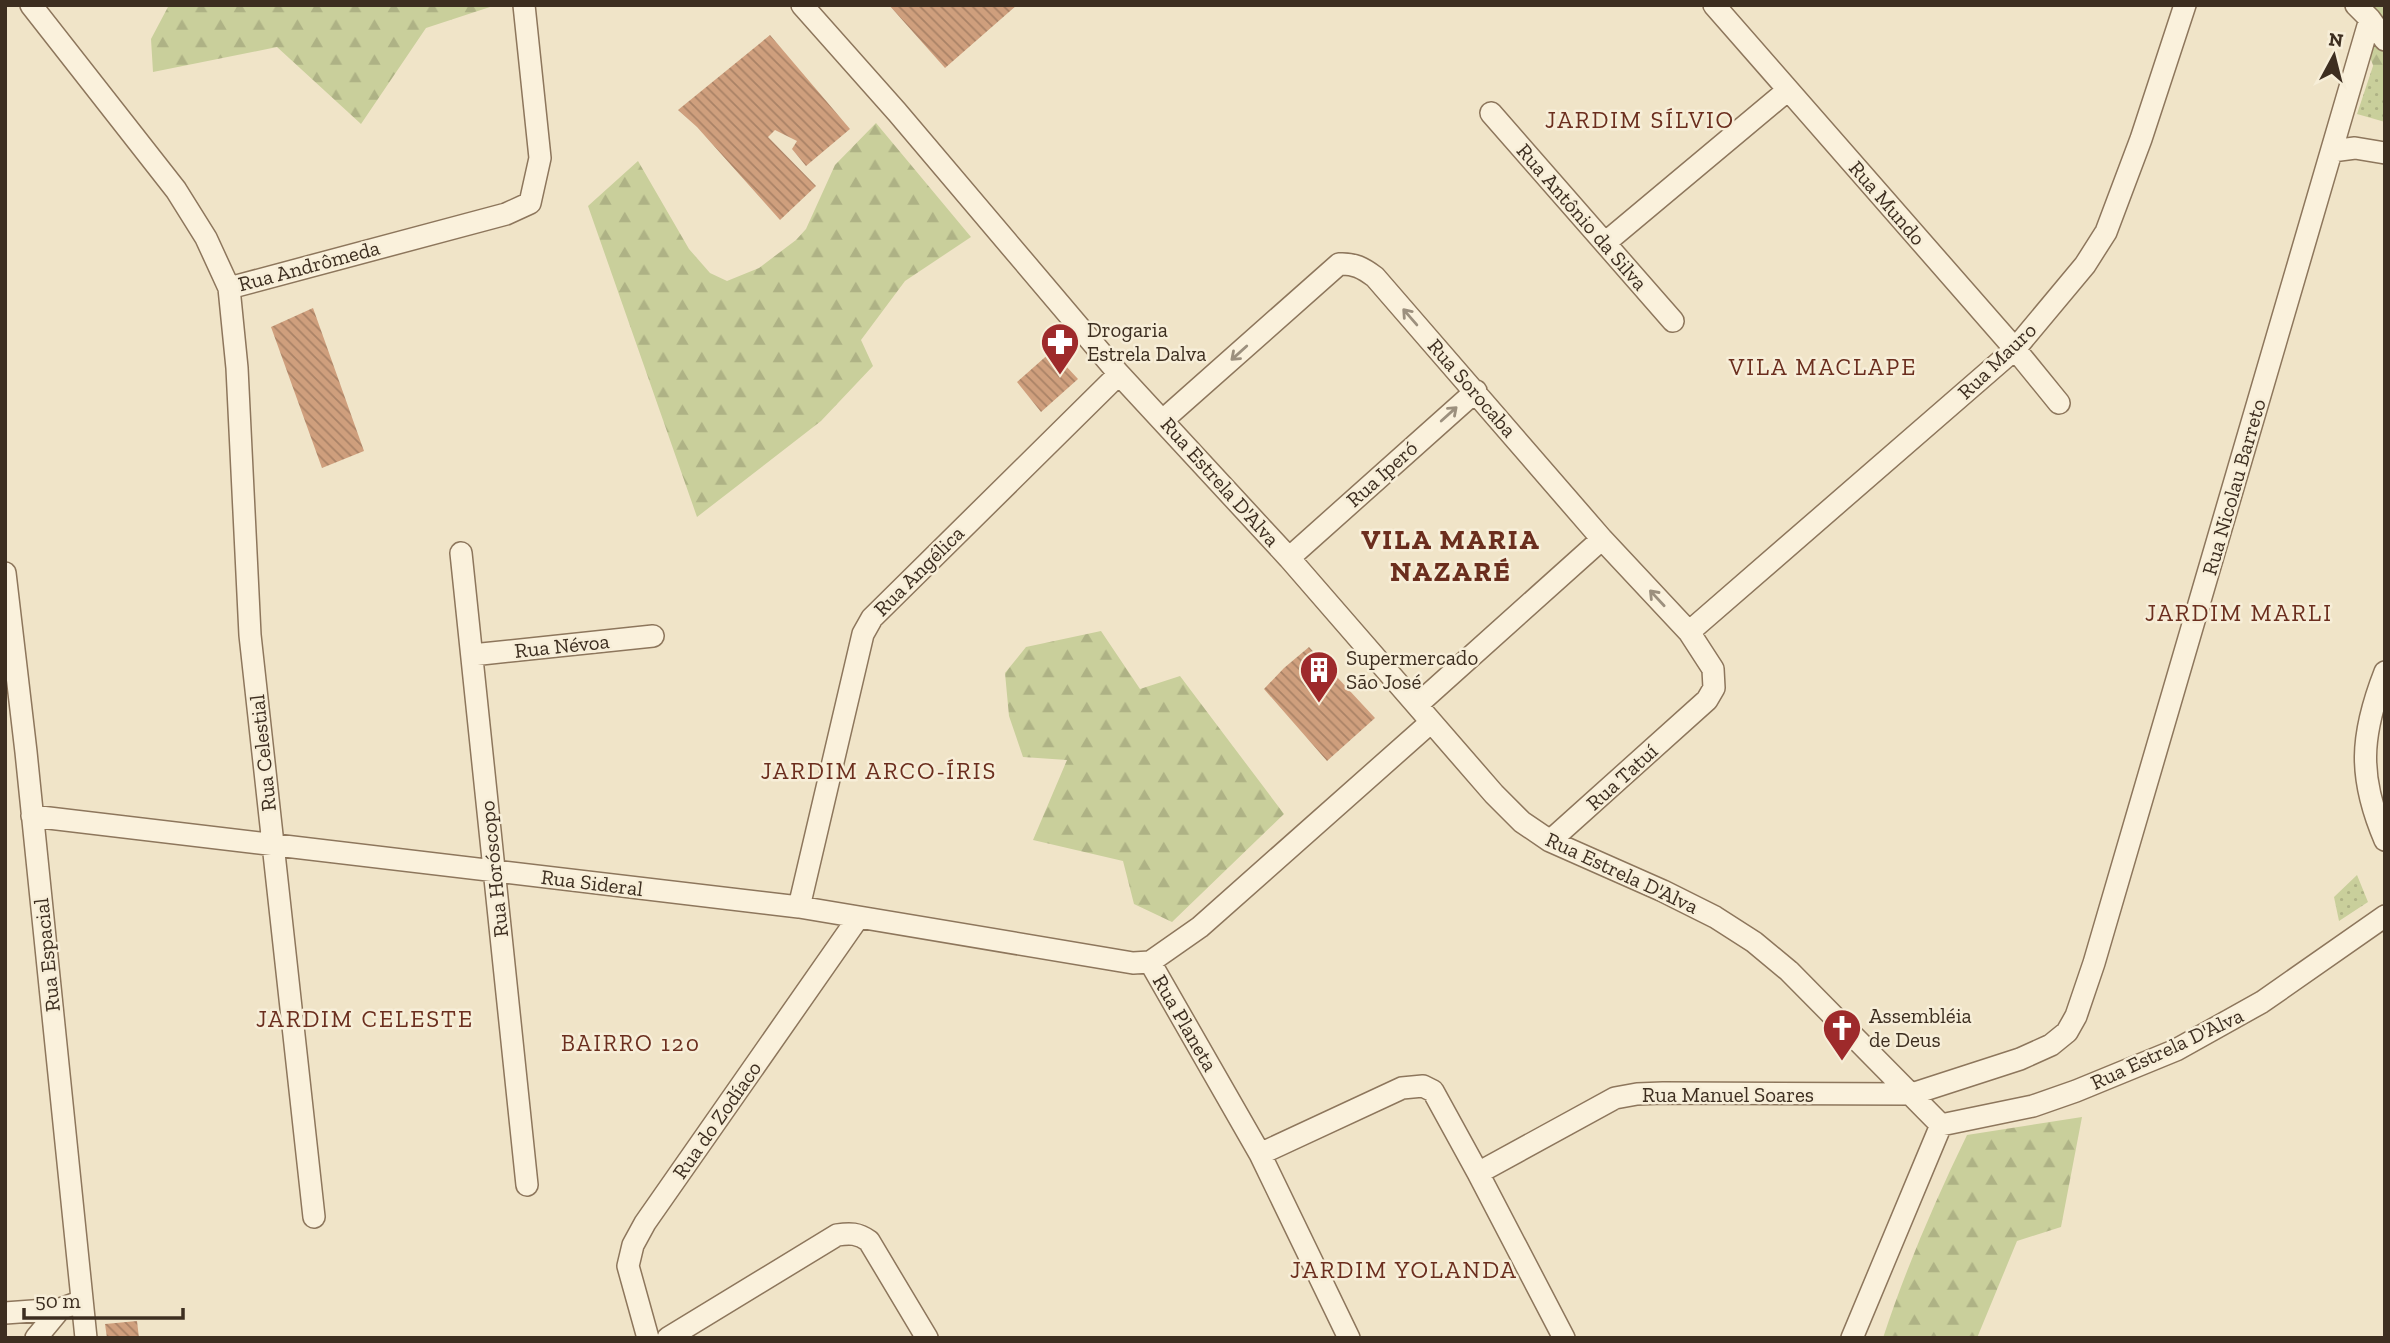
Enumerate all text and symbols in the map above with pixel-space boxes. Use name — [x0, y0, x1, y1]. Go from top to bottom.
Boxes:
north arrow — [2299, 21, 2369, 91]
text: N — [2327, 27, 2345, 52]
district label: JARDIM SÍLVIO — [1545, 105, 1735, 134]
street label: Rua Antônio da Silva — [1512, 138, 1653, 295]
street label: Rua Mundo — [1844, 155, 1931, 250]
street label: Rua Andrômeda — [235, 235, 382, 296]
one-way arrow — [1402, 308, 1418, 326]
place label: Drogaria Estrela Dalva — [1087, 317, 1207, 366]
street label: Rua Mauro — [1952, 317, 2041, 404]
pharmacy icon: Drogaria Estrela Dalva — [1039, 321, 1081, 376]
street label: Rua Sorocaba — [1423, 333, 1522, 442]
one-way arrow — [1230, 345, 1248, 361]
district label: VILA MACLAPE — [1728, 352, 1917, 381]
street label: Rua Nicolau Barreto — [2196, 396, 2271, 578]
one-way arrow — [1440, 406, 1457, 423]
street label: Rua Estrela D'Alva — [1156, 412, 1285, 551]
street label: Rua Iperó — [1341, 435, 1422, 512]
street label: Rua Angélica — [868, 520, 969, 621]
district label: VILA MARIA NAZARÉ — [1361, 523, 1541, 588]
one-way arrow — [1649, 590, 1666, 607]
district label: JARDIM MARLI — [2145, 598, 2333, 627]
street label: Rua Névoa — [513, 628, 611, 663]
place label: Supermercado São José — [1346, 645, 1478, 694]
building icon: Supermercado São José — [1298, 649, 1340, 704]
street label: Rua Celestial — [244, 693, 281, 813]
street label: Rua Tatuí — [1581, 738, 1663, 815]
district label: JARDIM ARCO-ÍRIS — [761, 756, 997, 785]
street label: Rua Horóscopo — [474, 799, 513, 939]
street label: Rua Estrela D'Alva — [1542, 826, 1702, 919]
street label: Rua Sideral — [540, 864, 645, 901]
street label: Rua Espacial — [28, 897, 65, 1013]
street label: Rua Planeta — [1148, 970, 1223, 1075]
street label: Rua Estrela D'Alva — [2087, 1002, 2247, 1095]
place label: Assembléia de Deus — [1869, 1003, 1972, 1052]
district label: JARDIM CELESTE — [256, 1004, 474, 1033]
church icon: Assembléia de Deus — [1821, 1007, 1863, 1062]
district label: BAIRRO 120 — [561, 1029, 701, 1057]
street label: Rua do Zodíaco — [667, 1056, 766, 1183]
street label: Rua Manuel Soares — [1642, 1082, 1814, 1107]
district label: JARDIM YOLANDA — [1290, 1255, 1518, 1284]
scale bar — [24, 1276, 184, 1320]
text: 50 m — [35, 1288, 81, 1313]

